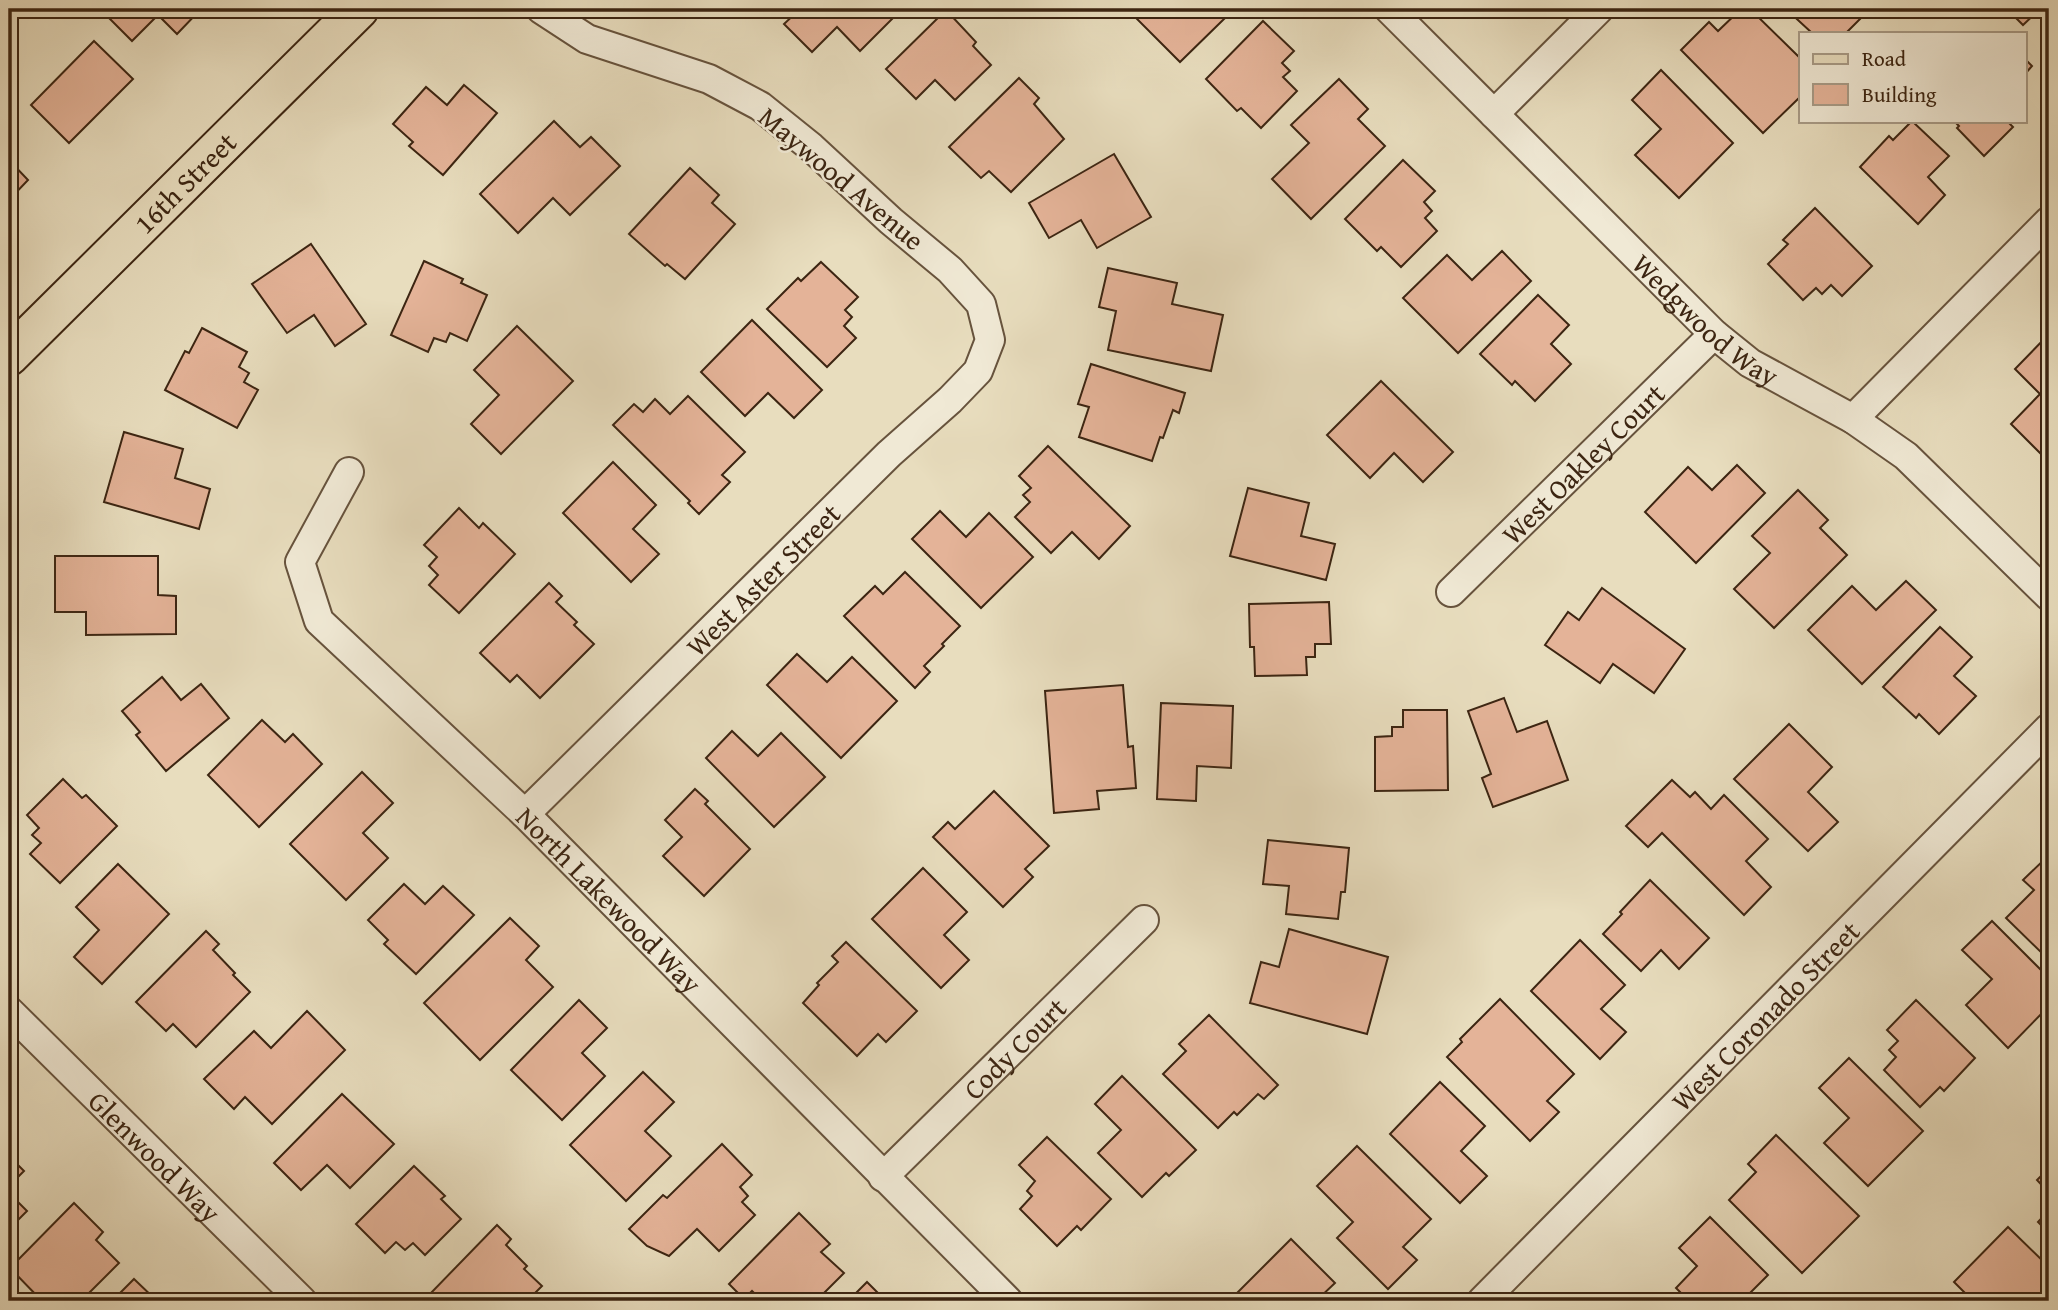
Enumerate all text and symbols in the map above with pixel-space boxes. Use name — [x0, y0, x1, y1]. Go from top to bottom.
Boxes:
legend — [1799, 32, 2026, 122]
text: Road — [1862, 43, 1907, 74]
text: Building — [1862, 79, 1937, 110]
street label: Maywood Avenue — [750, 96, 934, 260]
street label: 16th Street — [124, 122, 245, 242]
street label: Wedgwood Way — [1623, 243, 1786, 395]
street label: West Oakley Court — [1491, 373, 1673, 553]
street label: West Aster Street — [676, 493, 849, 665]
street label: North Lakewood Way — [508, 797, 712, 1002]
street label: West Coronado Street — [1661, 911, 1868, 1120]
street label: Cody Court — [953, 987, 1075, 1108]
street label: Glenwood Way — [80, 1081, 231, 1231]

